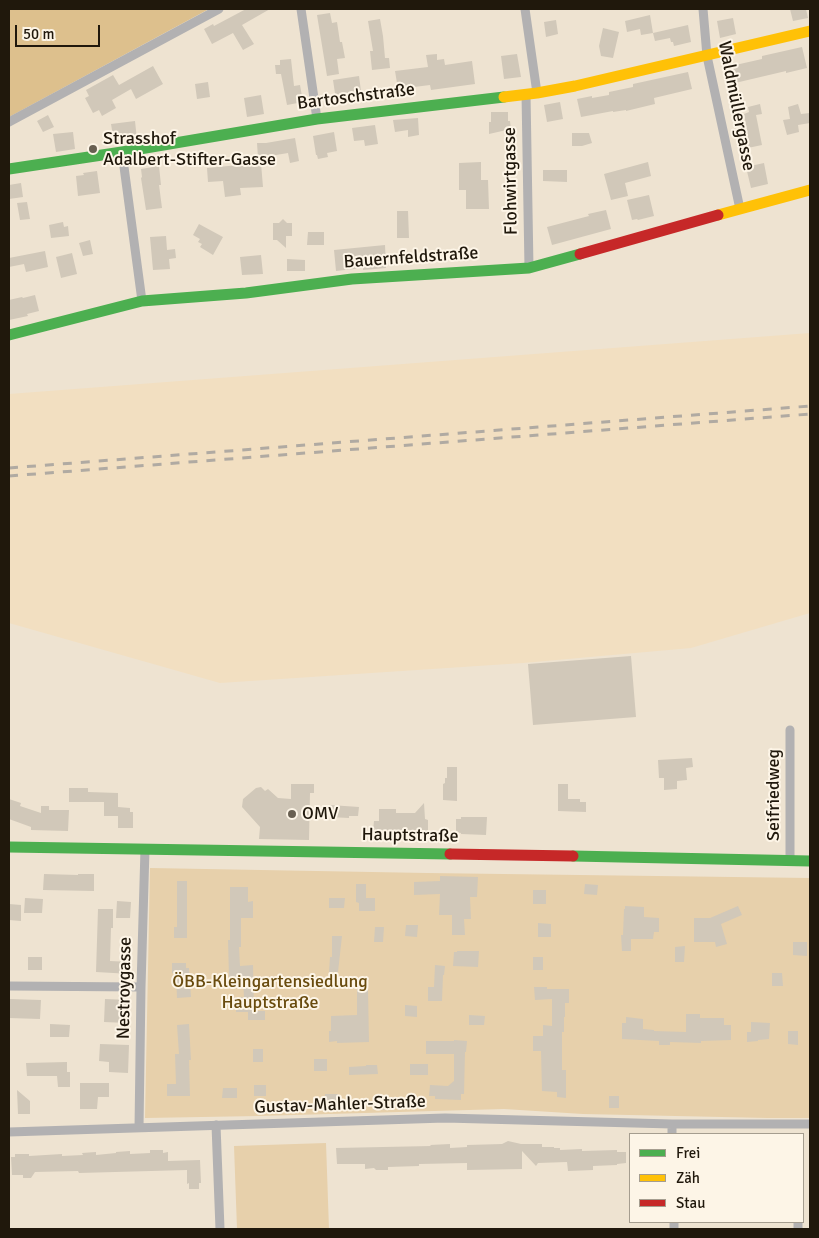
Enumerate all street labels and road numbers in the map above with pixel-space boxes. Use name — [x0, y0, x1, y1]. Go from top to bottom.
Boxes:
street label: Waldmüllergasse — [713, 39, 759, 173]
street label: Bartoschstraße — [296, 79, 416, 115]
street label: Flohwirtgasse — [499, 127, 523, 235]
street label: Bauernfeldstraße — [343, 243, 479, 273]
street label: Seifriedweg — [763, 749, 785, 841]
street label: Hauptstraße — [361, 824, 459, 848]
street label: Nestroygasse — [113, 937, 137, 1039]
street label: Gustav-Mahler-Straße — [254, 1091, 426, 1119]

